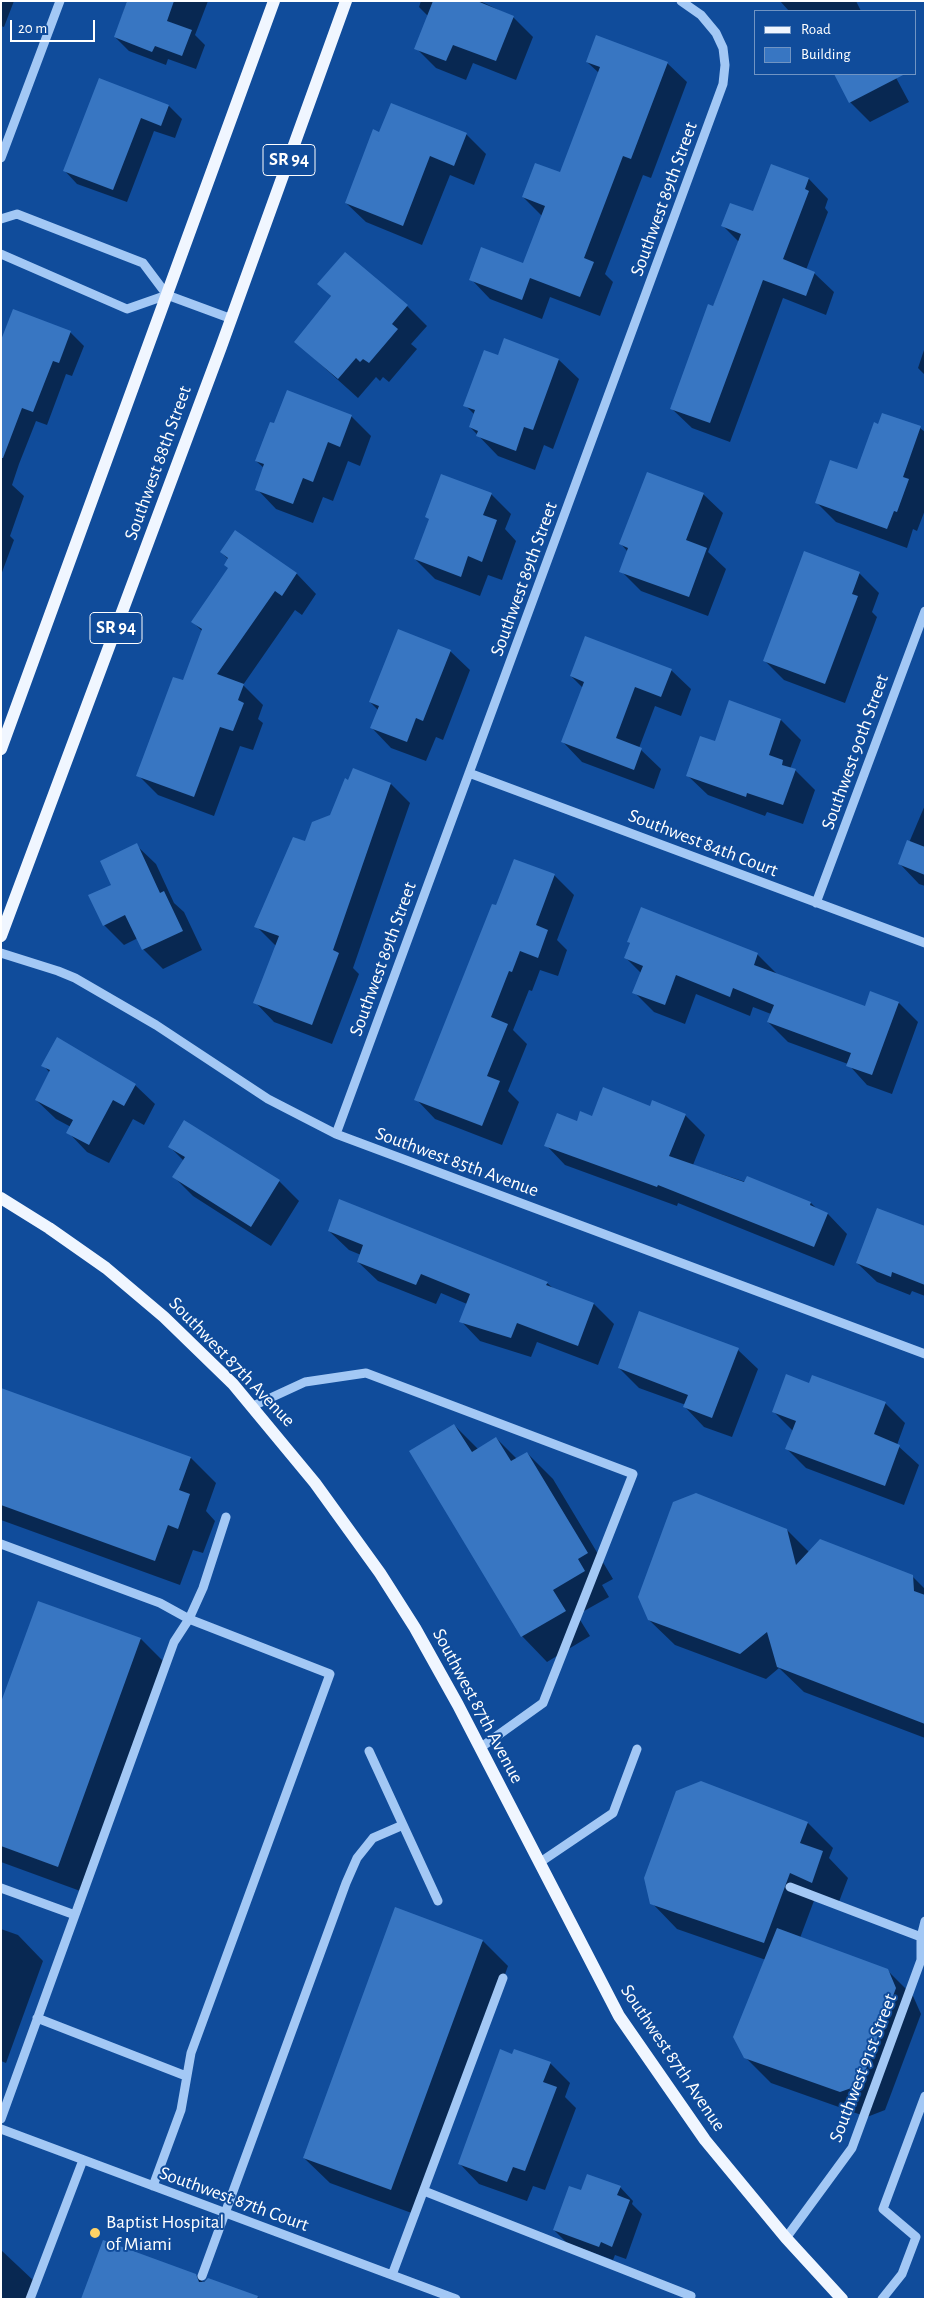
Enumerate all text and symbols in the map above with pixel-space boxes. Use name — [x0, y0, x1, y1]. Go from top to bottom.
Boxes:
scale bar — [12, 10, 98, 42]
legend — [754, 10, 916, 75]
text: 20 m — [18, 21, 47, 36]
text: Road — [801, 22, 831, 37]
text: Building — [801, 47, 851, 62]
street label: Southwest 89th Street — [626, 119, 702, 279]
road number: SR 94 — [263, 144, 315, 176]
street label: Southwest 88th Street — [119, 383, 197, 543]
street label: Southwest 89th Street — [486, 499, 562, 659]
road number: SR 94 — [90, 612, 142, 644]
street label: Southwest 90th Street — [816, 671, 894, 833]
street label: Southwest 84th Court — [625, 804, 781, 882]
street label: Southwest 89th Street — [345, 879, 421, 1039]
street label: Southwest 85th Avenue — [372, 1122, 542, 1202]
street label: Southwest 87th Avenue — [164, 1292, 300, 1432]
street label: Southwest 87th Avenue — [428, 1625, 528, 1787]
street label: Southwest 87th Avenue — [615, 1980, 731, 2136]
street label: Southwest 91st Street — [824, 1991, 902, 2145]
street label: Southwest 87th Court — [156, 2161, 312, 2237]
place label: Baptist Hospital of Miami — [106, 2211, 224, 2255]
marker: Baptist Hospital of Miami — [88, 2226, 102, 2240]

